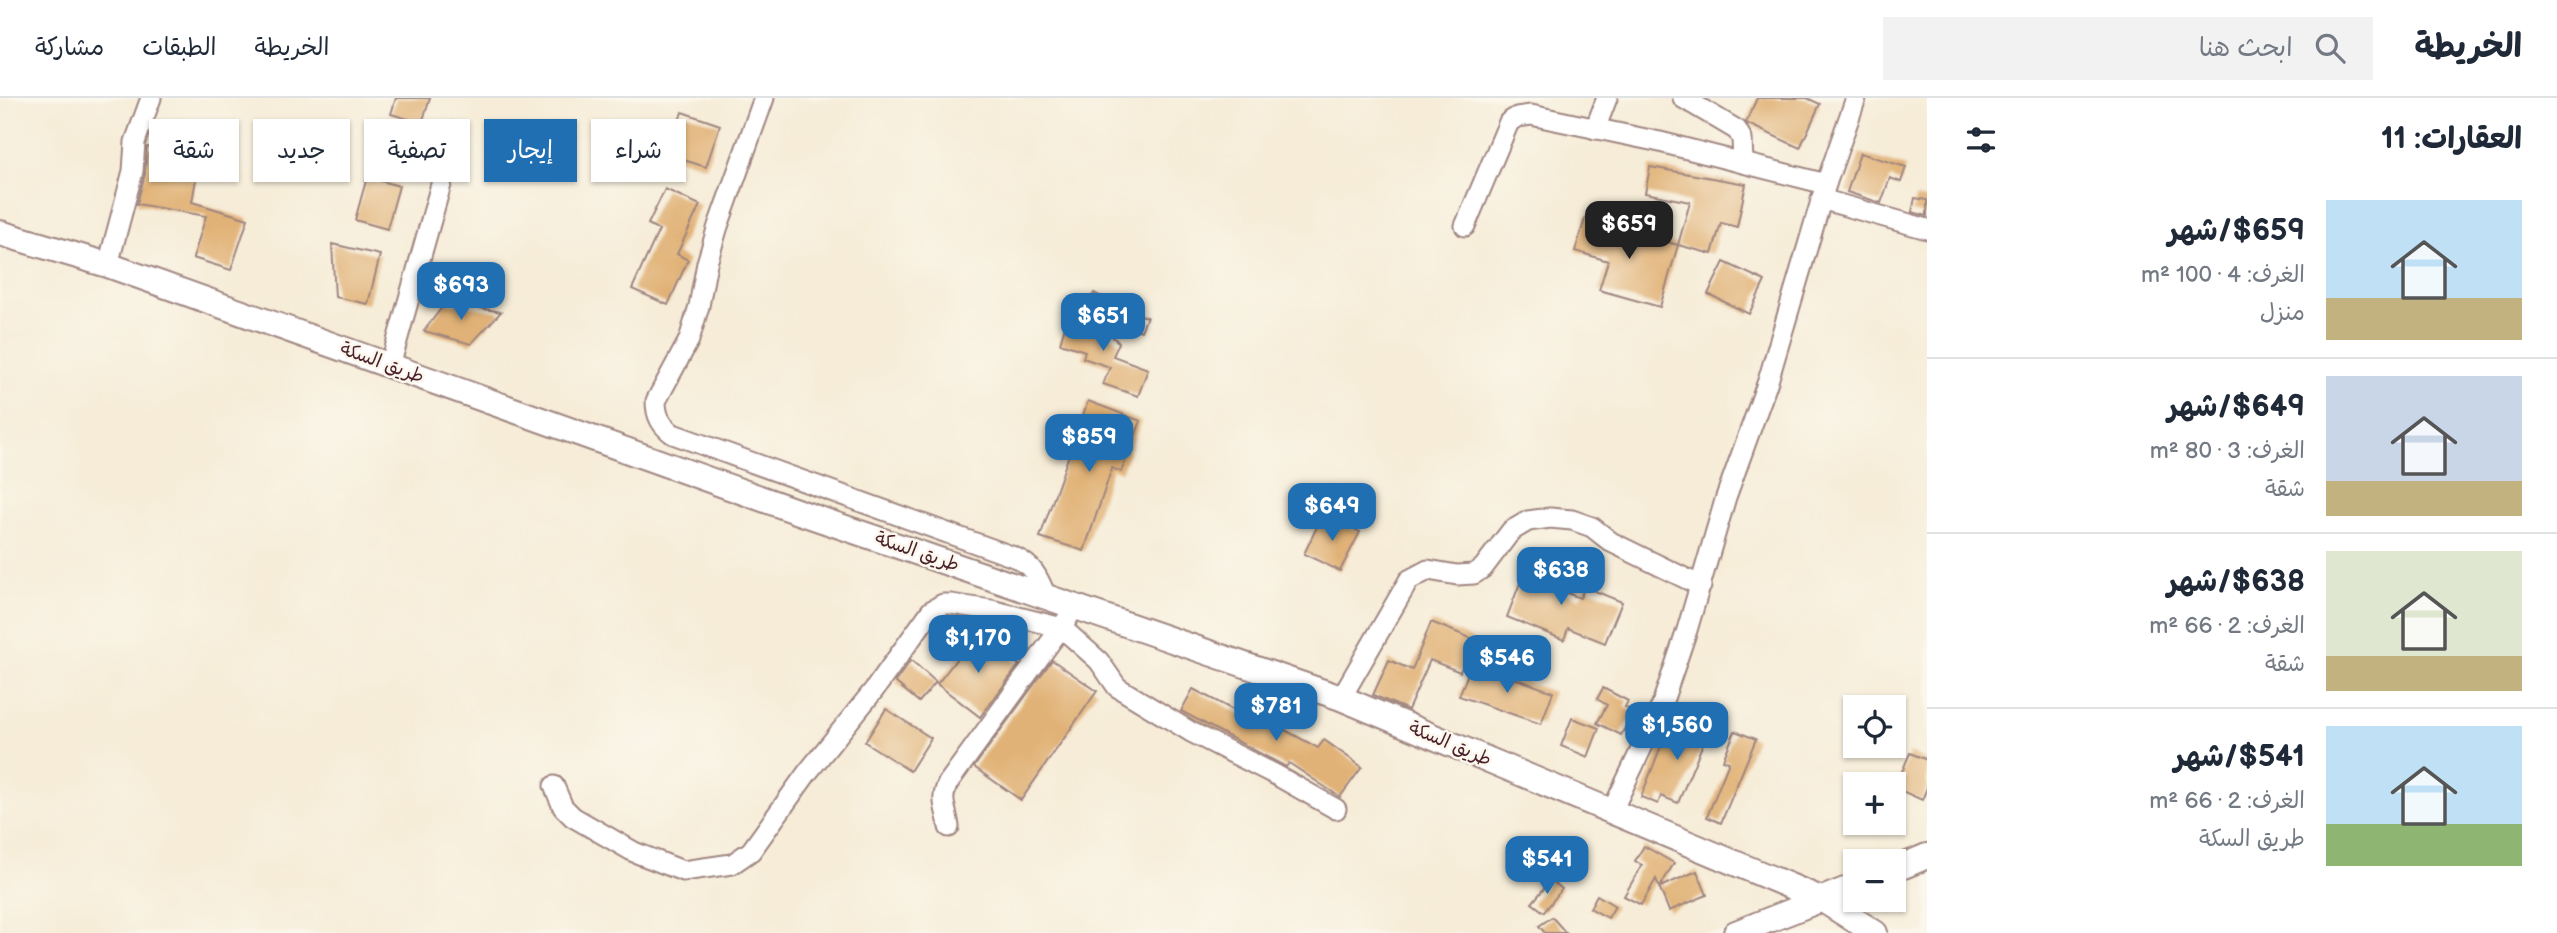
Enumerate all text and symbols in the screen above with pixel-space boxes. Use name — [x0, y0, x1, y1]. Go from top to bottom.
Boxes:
search box — [1883, 17, 2373, 80]
text: الخريطة — [2415, 27, 2522, 67]
icon: search — [2311, 29, 2349, 67]
text: مشاركة — [35, 33, 104, 62]
text: الطبقات — [142, 33, 217, 62]
text: الخريطة — [255, 33, 329, 62]
text: ابحث هنا — [2199, 33, 2293, 64]
chip: شقة — [149, 119, 239, 182]
chip: جديد — [253, 119, 350, 182]
chip: تصفية — [364, 119, 470, 182]
chip: إيجار — [484, 119, 577, 182]
chip: شراء — [591, 119, 686, 182]
icon: filters — [1962, 121, 2000, 159]
text: العقارات: 11 — [2381, 121, 2522, 157]
pin: $659 — [1588, 202, 1670, 261]
text: $659 — [1601, 210, 1657, 238]
text: $659/شهر — [2168, 213, 2305, 249]
icon: home — [2382, 228, 2466, 312]
text: الغرف: 4 · 100 m² — [2141, 261, 2305, 289]
pin: $693 — [420, 262, 502, 322]
text: $693 — [433, 271, 489, 299]
pin: $651 — [1062, 294, 1144, 353]
text: منزل — [2260, 299, 2305, 327]
text: $651 — [1077, 302, 1129, 330]
street label: طريق السكة — [337, 337, 427, 389]
text: $649/شهر — [2168, 389, 2305, 425]
icon: home — [2382, 404, 2466, 488]
pin: $859 — [1048, 414, 1130, 474]
text: $859 — [1061, 423, 1117, 451]
text: الغرف: 3 · 80 m² — [2150, 437, 2305, 465]
text: شقة — [2265, 475, 2305, 503]
pin: $649 — [1291, 484, 1373, 543]
text: $649 — [1304, 492, 1360, 520]
street label: طريق السكة — [872, 527, 962, 577]
pin: $638 — [1520, 547, 1602, 607]
text: $638 — [1533, 556, 1589, 584]
text: $638/شهر — [2167, 564, 2305, 600]
icon: home — [2382, 579, 2466, 663]
text: الغرف: 2 · 66 m² — [2149, 612, 2305, 640]
pin: $1,170 — [921, 616, 1035, 675]
text: $1,170 — [945, 624, 1011, 652]
pin: $546 — [1466, 636, 1548, 695]
text: $546 — [1479, 644, 1535, 672]
text: شقة — [2265, 650, 2305, 678]
pin: $781 — [1235, 684, 1317, 743]
text: $781 — [1250, 692, 1302, 720]
map controls — [1843, 695, 1906, 912]
button: locate — [1843, 695, 1906, 758]
pin: $1,560 — [1620, 702, 1734, 762]
text: $1,560 — [1641, 711, 1713, 739]
street label: طريق السكة — [1405, 716, 1495, 772]
text: $541/شهر — [2174, 739, 2305, 775]
icon: home — [2382, 754, 2466, 838]
button: + — [1843, 772, 1906, 835]
text: الغرف: 2 · 66 m² — [2149, 787, 2305, 815]
text: طريق السكة — [2199, 825, 2305, 853]
pin: $541 — [1506, 836, 1588, 896]
text: $541 — [1521, 845, 1573, 873]
button: − — [1843, 849, 1906, 912]

